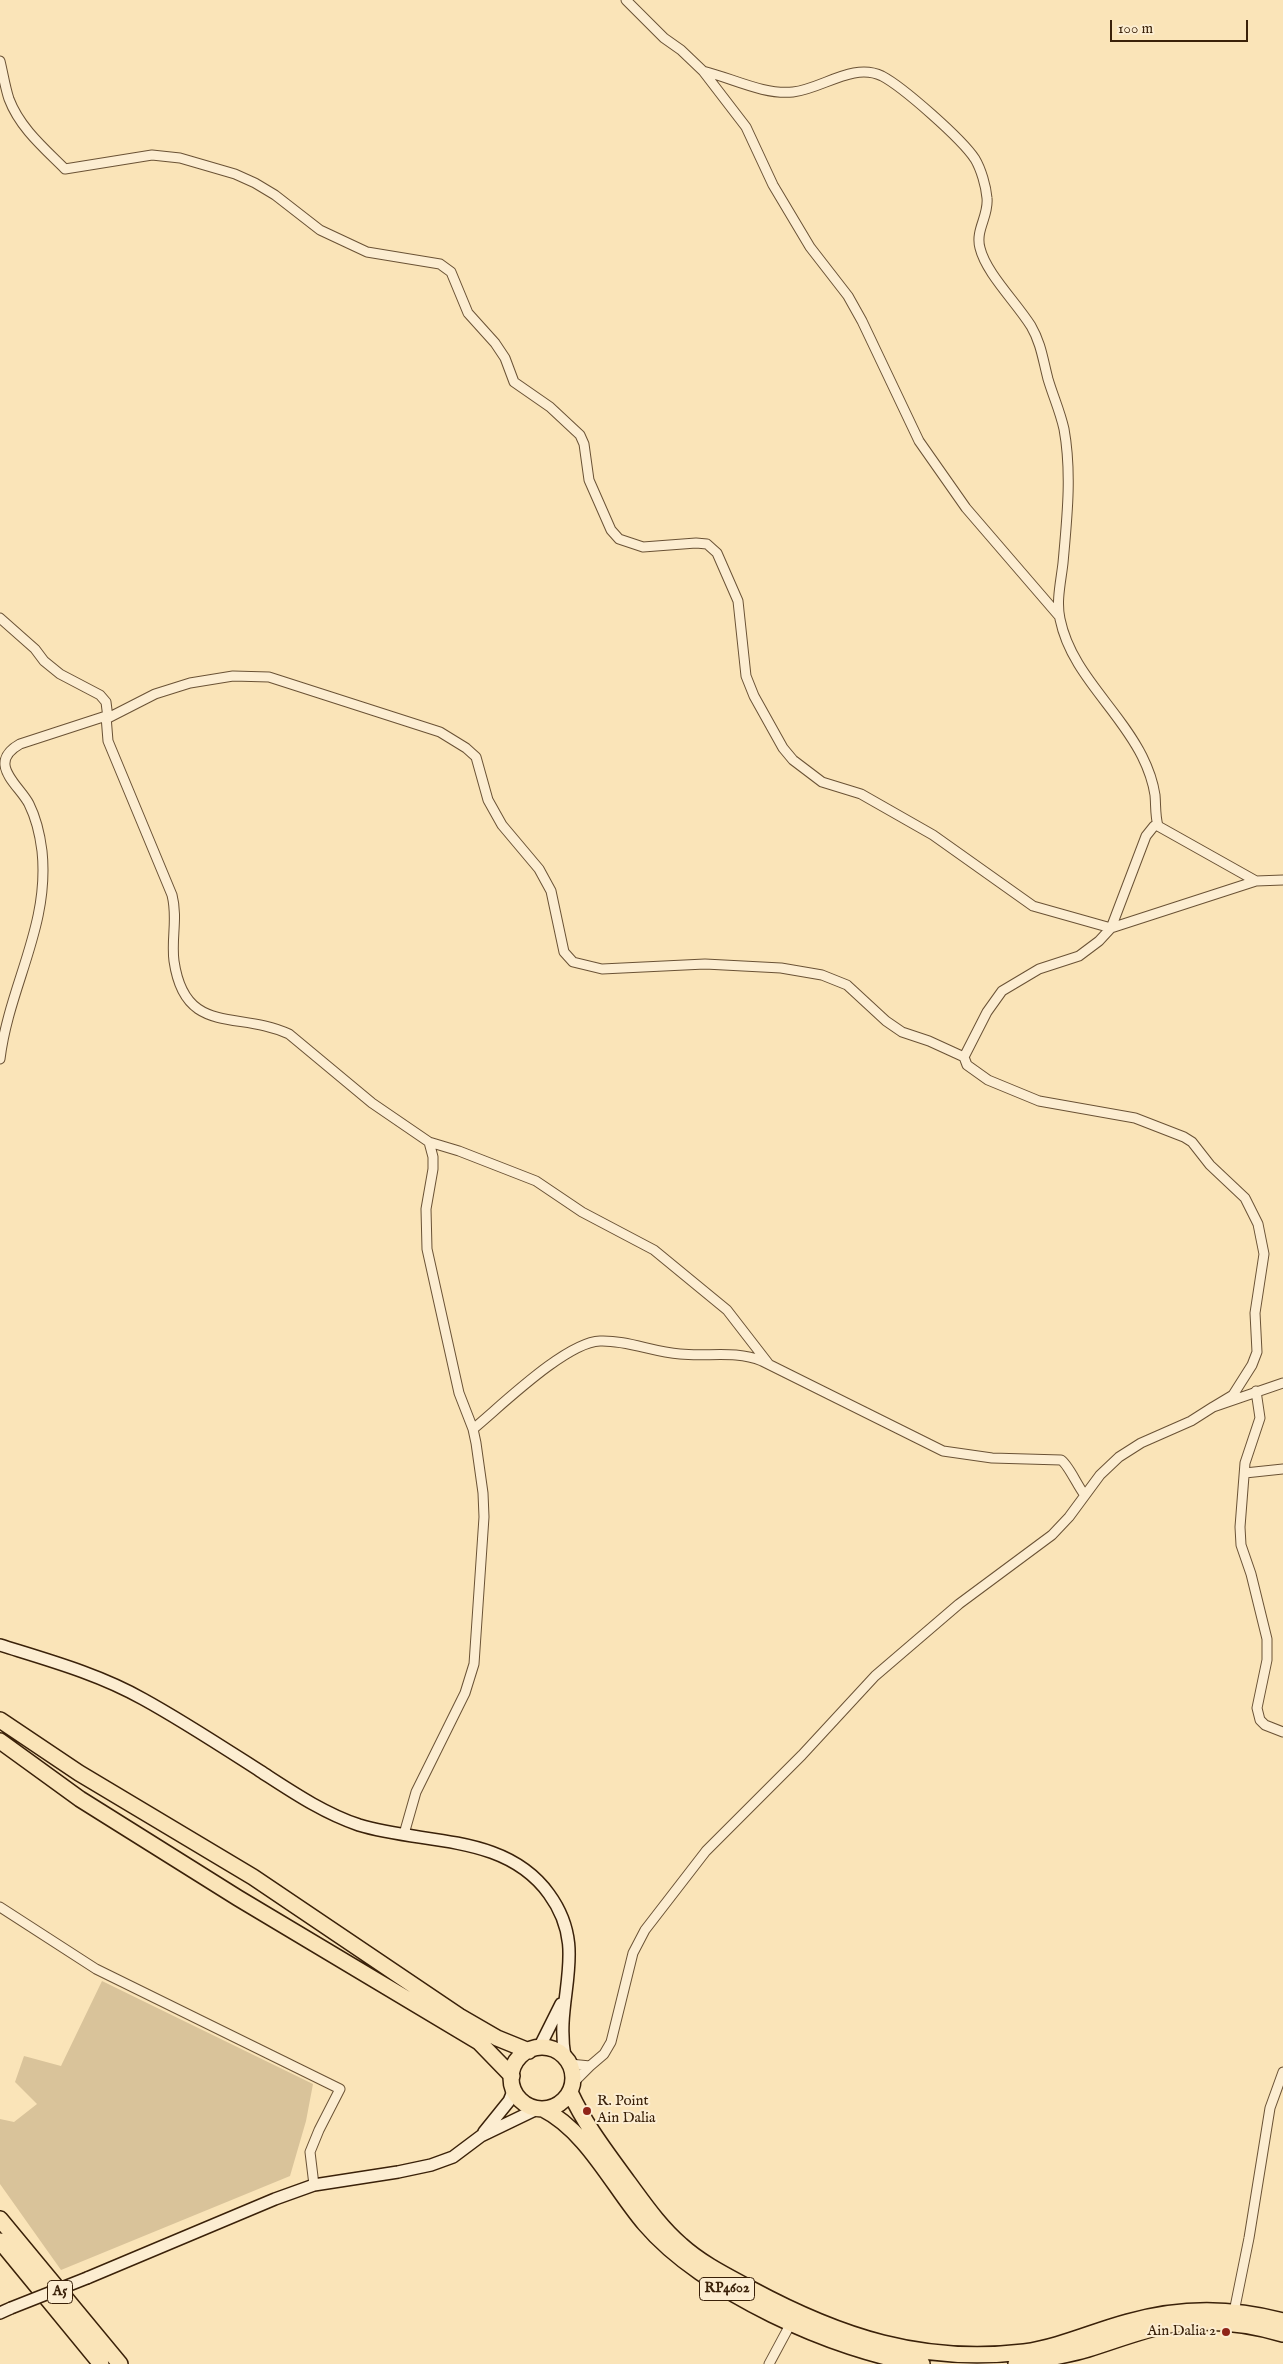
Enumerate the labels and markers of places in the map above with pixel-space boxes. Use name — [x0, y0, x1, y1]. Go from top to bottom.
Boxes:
place label: R. Point Ain Dalia — [597, 2093, 656, 2128]
marker: R. Point Ain Dalia — [581, 2105, 593, 2117]
place label: Ain Dalia 2 — [1147, 2323, 1216, 2341]
marker: Ain Dalia 2 — [1220, 2326, 1232, 2338]

